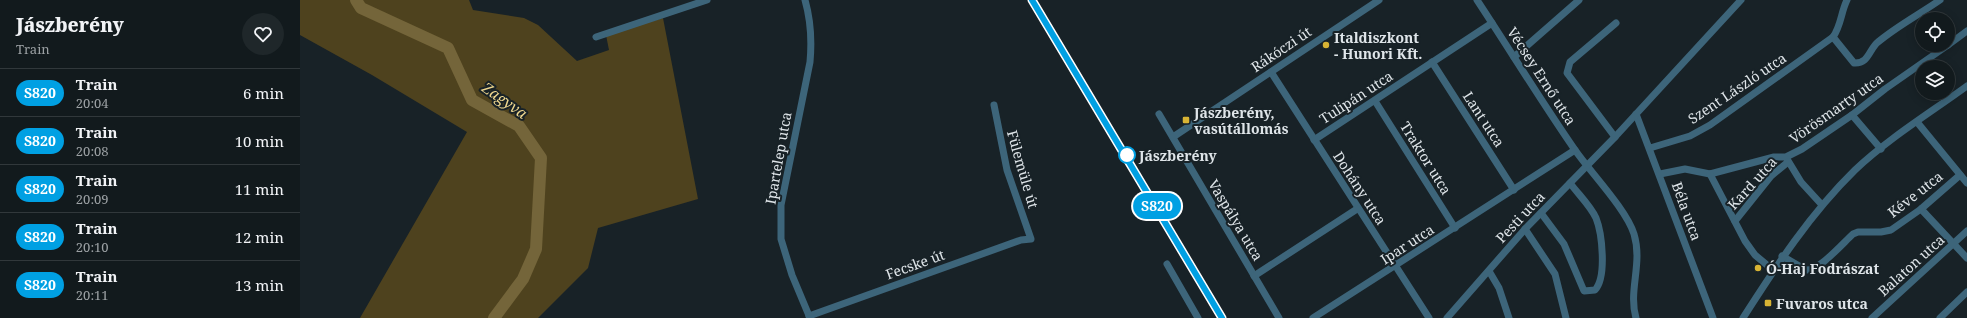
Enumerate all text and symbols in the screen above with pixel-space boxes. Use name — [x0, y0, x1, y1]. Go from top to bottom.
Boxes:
text: Jászberény — [16, 12, 124, 38]
map controls — [1915, 12, 1955, 100]
button: locate — [1915, 12, 1955, 52]
button: heart — [242, 13, 284, 55]
street label: Rákóczi út — [1247, 22, 1315, 76]
street label: Vécsey Ernő utca — [1503, 23, 1581, 129]
place label: Italdiszkont - Hunori Kft. — [1334, 28, 1422, 63]
text: Train — [16, 40, 50, 58]
marker: Italdiszkont - Hunori Kft. — [1321, 40, 1331, 50]
street label: Szent László utca — [1684, 48, 1790, 128]
button: layers — [1915, 60, 1955, 100]
street label: Tulipán utca — [1316, 66, 1397, 128]
street label: Vörösmarty utca — [1785, 68, 1887, 147]
text: Train — [76, 74, 117, 94]
water label: Zagyva — [478, 77, 532, 123]
text: S820 — [24, 83, 56, 102]
text: 6 min — [243, 83, 284, 103]
street label: Lant utca — [1459, 87, 1509, 151]
text: 20:04 — [76, 94, 109, 112]
place label: Jászberény, vasútállomás — [1193, 103, 1289, 138]
street label: Ipartelep utca — [761, 110, 795, 206]
marker: Jászberény, vasútállomás — [1181, 115, 1191, 125]
street label: Traktor utca — [1396, 118, 1456, 198]
text: Train — [76, 122, 117, 142]
street label: Fülemüle út — [1003, 128, 1043, 210]
text: S820 — [24, 131, 56, 150]
text: 10 min — [235, 131, 284, 151]
text: 20:08 — [76, 142, 109, 160]
marker: Jászberény — [1118, 146, 1136, 164]
place label: Jászberény — [1138, 146, 1218, 165]
street label: Dohány utca — [1329, 148, 1391, 228]
street label: Kard utca — [1723, 152, 1781, 214]
street label: Kéve utca — [1884, 166, 1946, 221]
text: Train — [76, 170, 117, 190]
street label: Vaspálya utca — [1204, 176, 1268, 264]
text: S820 — [24, 179, 56, 198]
text: 11 min — [235, 179, 284, 199]
street label: Béla utca — [1668, 179, 1706, 243]
street label: Pesti utca — [1491, 187, 1549, 247]
text: 20:09 — [76, 190, 109, 208]
line badge: S820 — [1129, 193, 1185, 219]
text: S820 — [1141, 196, 1173, 215]
text: Train — [76, 218, 117, 238]
street label: Ipar utca — [1376, 220, 1438, 268]
text: S820 — [24, 227, 56, 246]
text: 12 min — [235, 227, 284, 247]
street label: Balaton utca — [1874, 230, 1948, 300]
text: 20:10 — [76, 238, 109, 256]
street label: Fecske út — [883, 245, 947, 283]
place label: Ó-Haj Fodrászat — [1766, 259, 1879, 278]
marker: Ó-Haj Fodrászat — [1753, 263, 1763, 273]
text: Train — [76, 266, 117, 286]
text: S820 — [24, 275, 56, 294]
text: 13 min — [235, 275, 284, 295]
text: 20:11 — [76, 286, 109, 304]
place label: Fuvaros utca — [1776, 294, 1868, 313]
marker: Fuvaros utca — [1763, 298, 1773, 308]

